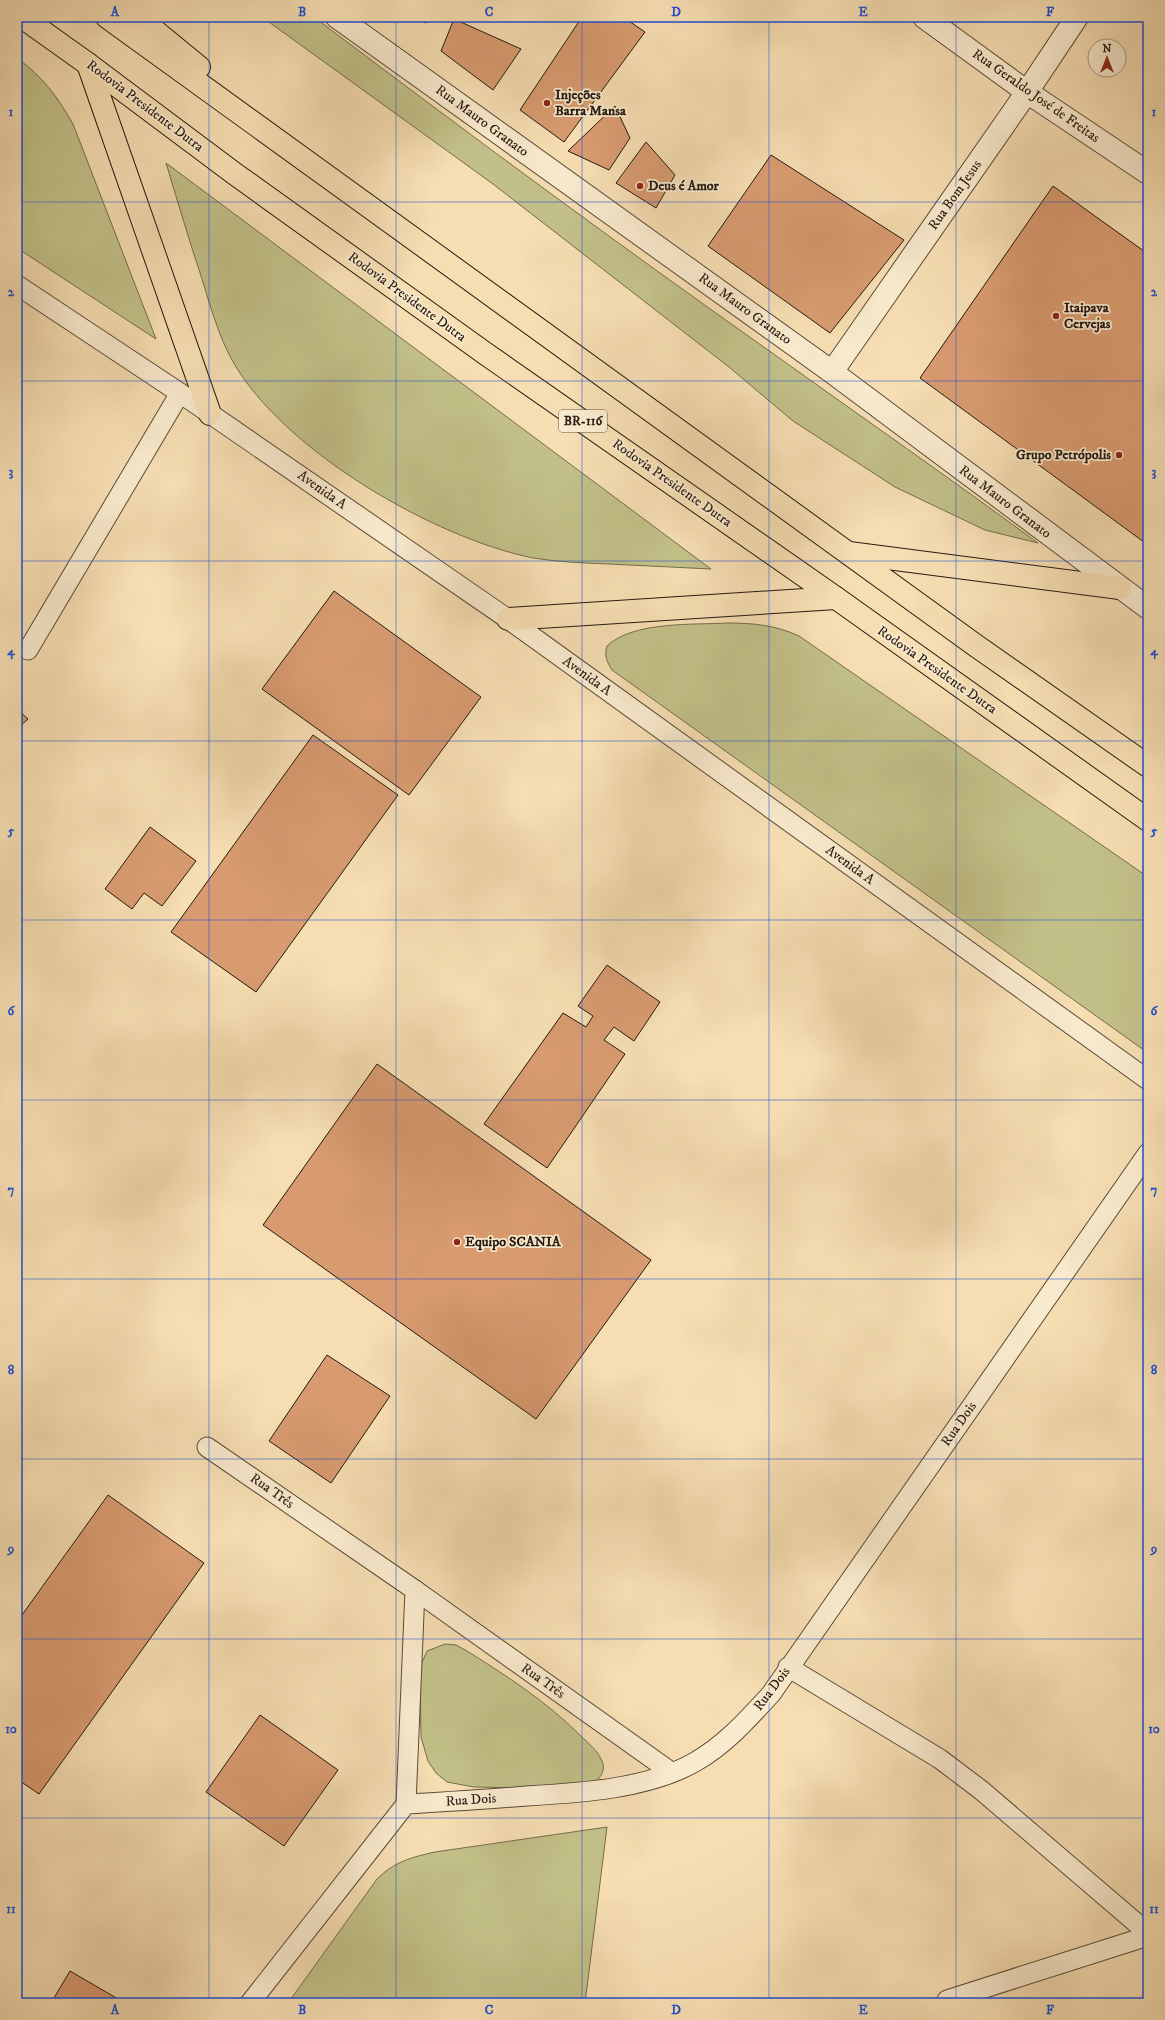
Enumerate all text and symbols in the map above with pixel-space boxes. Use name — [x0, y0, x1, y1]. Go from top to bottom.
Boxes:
text: A — [110, 4, 120, 20]
text: B — [298, 4, 306, 20]
text: C — [485, 4, 494, 20]
text: D — [671, 4, 681, 20]
text: E — [858, 4, 868, 20]
text: F — [1046, 4, 1055, 20]
north arrow — [1087, 38, 1127, 78]
text: N — [1102, 42, 1112, 56]
street label: Rua Geraldo José de Freitas — [969, 45, 1104, 147]
street label: Rodovia Presidente Dutra — [83, 56, 207, 156]
street label: Rua Mauro Granato — [432, 81, 532, 161]
place label: Injeções Barra Mansa — [555, 86, 627, 120]
marker: Injeções Barra Mansa — [542, 98, 552, 108]
text: 1 — [9, 104, 14, 120]
text: 1 — [1152, 104, 1157, 120]
street label: Rua Bom Jesus — [924, 156, 986, 234]
place label: Deus é Amor — [648, 177, 720, 195]
marker: Deus é Amor — [635, 181, 645, 191]
street label: Rodovia Presidente Dutra — [344, 248, 470, 346]
street label: Rua Mauro Granato — [695, 269, 795, 349]
text: 2 — [8, 284, 15, 300]
text: 2 — [1151, 284, 1158, 300]
place label: Itaipava Cervejas — [1064, 299, 1111, 333]
marker: Itaipava Cervejas — [1051, 311, 1061, 321]
road number: BR-116 — [559, 410, 607, 432]
street label: Rodovia Presidente Dutra — [609, 435, 735, 531]
place label: Grupo Petrópolis — [1016, 446, 1111, 464]
marker: Grupo Petrópolis — [1114, 450, 1124, 460]
street label: Rua Mauro Granato — [955, 461, 1055, 543]
text: 3 — [9, 464, 14, 480]
text: 3 — [1152, 464, 1157, 480]
street label: Avenida A — [294, 466, 351, 514]
street label: Rodovia Presidente Dutra — [874, 622, 1000, 718]
text: 4 — [6, 643, 15, 660]
text: 4 — [1149, 643, 1158, 660]
street label: Avenida A — [559, 652, 616, 700]
text: 5 — [7, 823, 15, 839]
text: 5 — [1150, 823, 1158, 839]
street label: Avenida A — [822, 841, 879, 889]
text: 6 — [8, 1003, 16, 1019]
text: 6 — [1151, 1003, 1159, 1019]
text: 7 — [8, 1182, 15, 1198]
text: 7 — [1151, 1182, 1158, 1198]
place label: Equipo SCANIA — [465, 1233, 562, 1251]
marker: Equipo SCANIA — [452, 1237, 462, 1247]
text: 8 — [8, 1362, 15, 1378]
text: 8 — [1151, 1362, 1158, 1378]
street label: Rua Dois — [937, 1398, 981, 1450]
street label: Rua Três — [246, 1469, 298, 1513]
text: 9 — [7, 1541, 14, 1557]
text: 9 — [1150, 1541, 1157, 1557]
street label: Rua Três — [517, 1659, 569, 1703]
street label: Rua Dois — [750, 1663, 795, 1715]
text: 10 — [5, 1721, 17, 1737]
text: 10 — [1148, 1721, 1160, 1737]
street label: Rua Dois — [445, 1789, 497, 1811]
text: 11 — [6, 1901, 16, 1917]
text: 11 — [1149, 1901, 1159, 1917]
text: A — [110, 2002, 120, 2018]
text: B — [298, 2002, 306, 2018]
text: C — [485, 2002, 494, 2018]
text: D — [671, 2002, 681, 2018]
text: E — [858, 2002, 868, 2018]
text: F — [1046, 2002, 1055, 2018]

